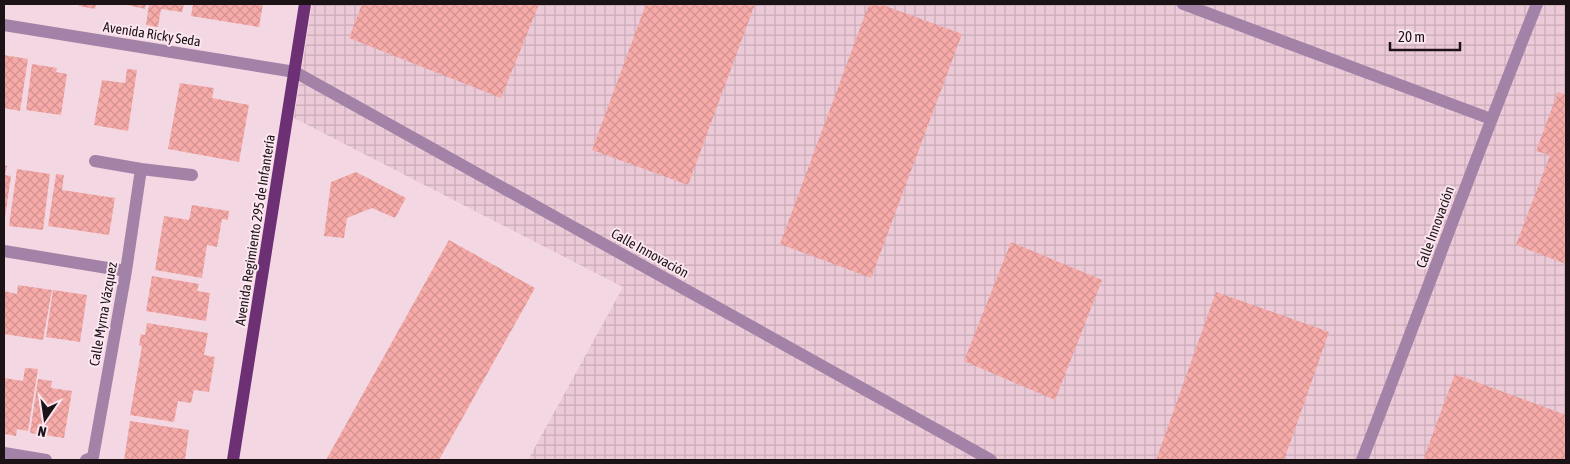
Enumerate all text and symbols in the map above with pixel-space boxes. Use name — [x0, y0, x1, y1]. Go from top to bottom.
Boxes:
street label: Avenida Ricky Seda — [102, 18, 202, 50]
scale bar — [1390, 20, 1460, 52]
text: 20 m — [1398, 28, 1425, 45]
street label: Avenida Regimiento 295 de Infantería — [232, 133, 278, 327]
street label: Calle Innovación — [1413, 184, 1457, 270]
street label: Calle Innovación — [609, 225, 691, 281]
street label: Calle Myrna Vázquez — [86, 261, 120, 367]
north arrow — [20, 394, 70, 444]
text: N — [36, 423, 48, 440]

